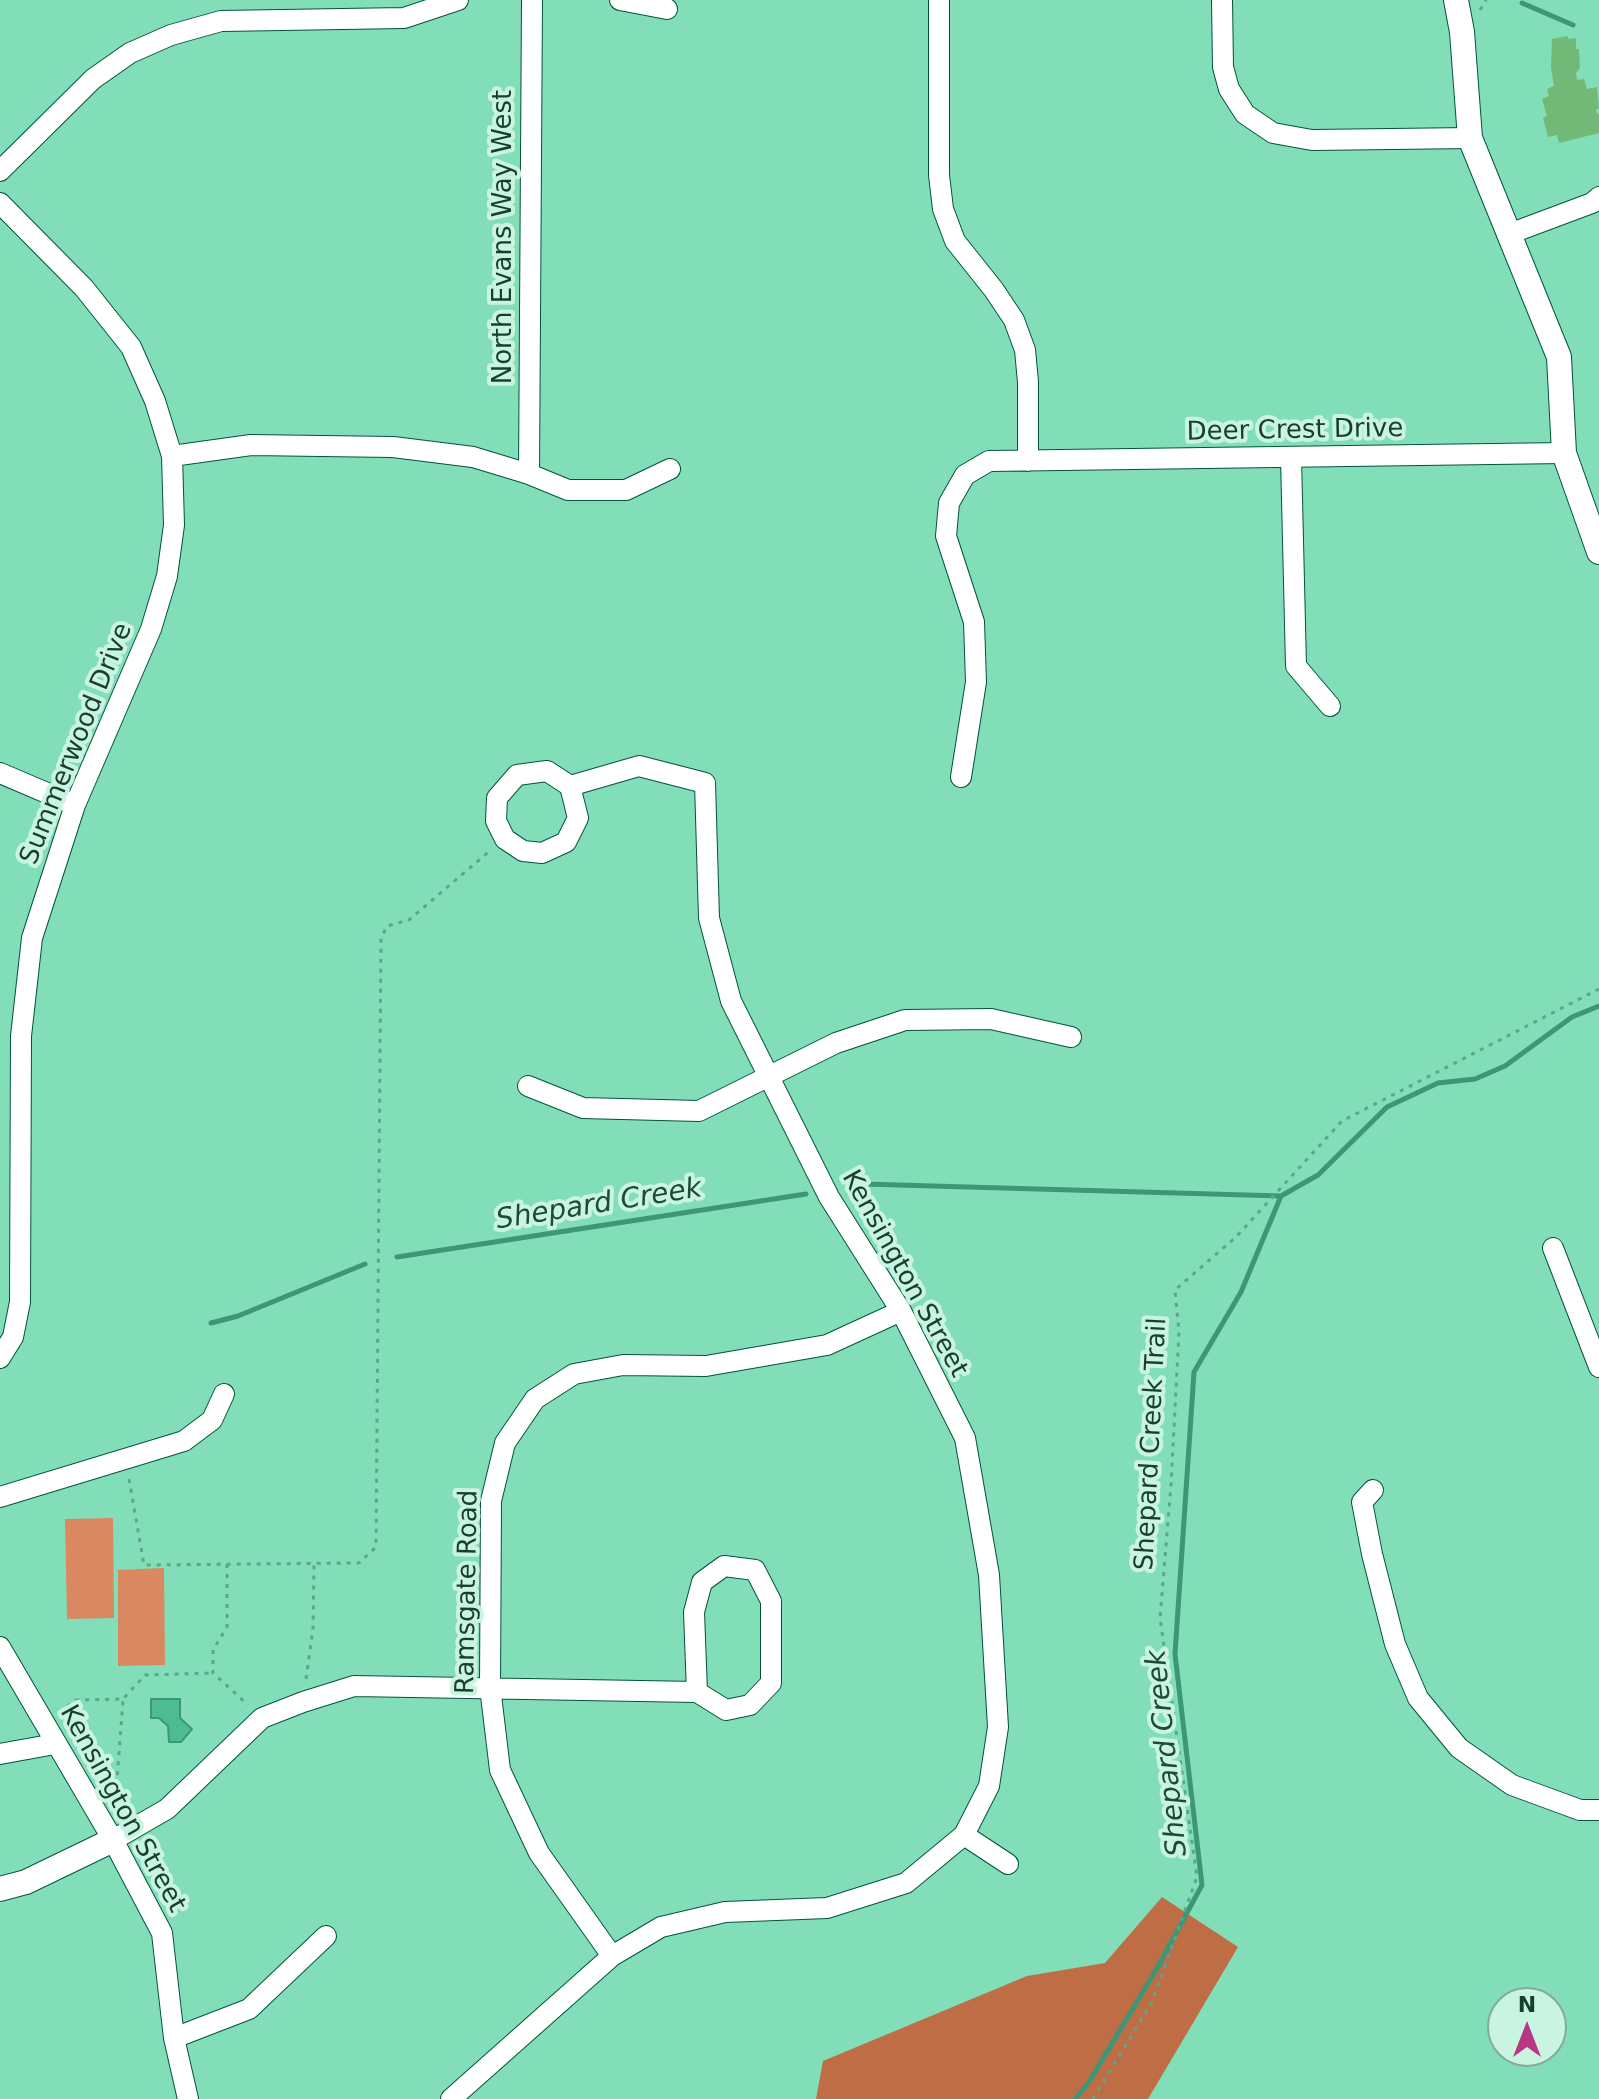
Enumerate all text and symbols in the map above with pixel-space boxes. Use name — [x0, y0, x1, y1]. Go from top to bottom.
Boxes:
street label: North Evans Way West — [488, 90, 520, 384]
street label: Deer Crest Drive — [1186, 414, 1404, 448]
street label: Summerwood Drive — [14, 619, 140, 869]
street label: Kensington Street — [834, 1165, 974, 1383]
water label: Shepard Creek — [494, 1172, 704, 1238]
street label: Shepard Creek Trail — [1130, 1317, 1174, 1571]
street label: Ramsgate Road — [451, 1490, 485, 1694]
water label: Shepard Creek — [1140, 1648, 1196, 1858]
street label: Kensington Street — [52, 1700, 192, 1918]
north arrow — [1487, 1987, 1567, 2067]
text: N — [1518, 1992, 1536, 2017]

